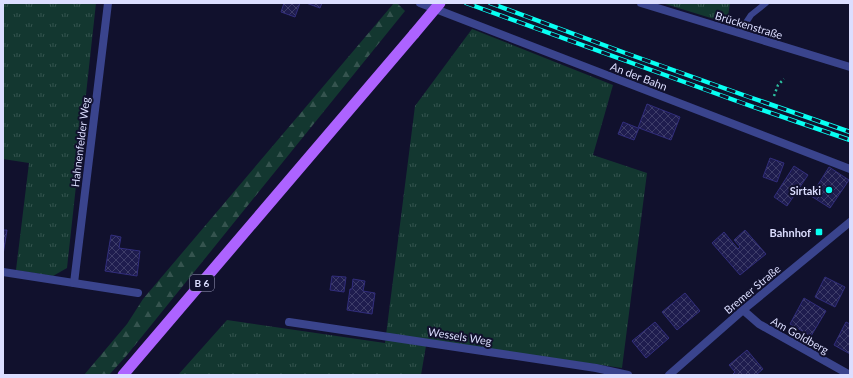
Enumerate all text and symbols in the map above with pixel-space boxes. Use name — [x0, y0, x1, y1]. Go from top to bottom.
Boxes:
street label: Brückenstraße — [714, 9, 784, 41]
street label: An der Bahn — [609, 59, 669, 93]
street label: Hahnenfelder Weg — [68, 96, 92, 188]
place label: Sirtaki — [790, 184, 821, 197]
marker: Sirtaki — [824, 185, 834, 195]
place label: Bahnhof — [770, 226, 811, 239]
marker: Bahnhof — [814, 227, 824, 237]
street label: Bremer Straße — [721, 262, 783, 316]
road number: B 6 — [190, 275, 214, 291]
street label: Am Goldberg — [769, 314, 831, 356]
street label: Wessels Weg — [427, 325, 493, 347]

